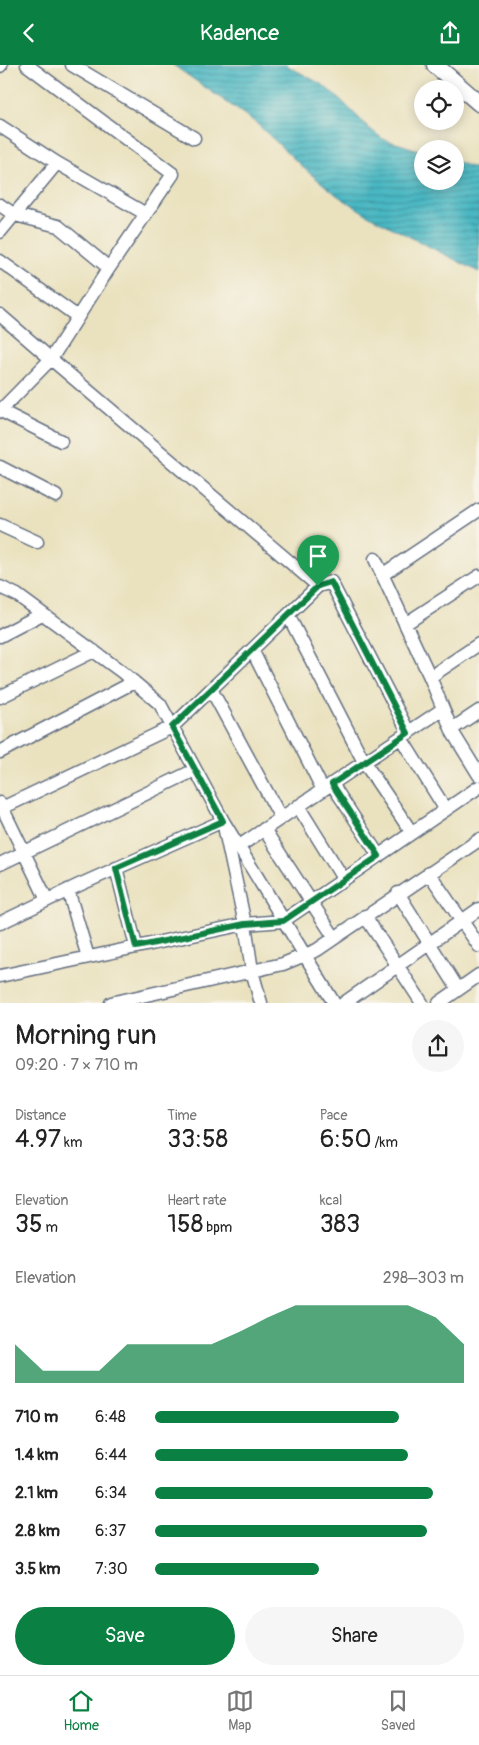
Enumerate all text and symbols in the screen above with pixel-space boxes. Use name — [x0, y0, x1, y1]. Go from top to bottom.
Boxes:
icon: back — [15, 19, 43, 47]
text: Kadence — [200, 19, 279, 47]
icon: share — [436, 19, 464, 47]
map controls — [414, 80, 464, 190]
button: locate — [414, 80, 464, 130]
button: layers — [414, 140, 464, 190]
pin — [297, 535, 339, 586]
icon: arrive — [304, 542, 332, 570]
text: Morning run — [15, 1018, 157, 1053]
button: share — [412, 1020, 464, 1072]
text: 09:20 · 7 × 710 m — [15, 1055, 138, 1075]
text: Distance — [15, 1107, 66, 1124]
text: Time — [167, 1107, 197, 1124]
text: Pace — [320, 1107, 347, 1124]
text: 4.97 — [15, 1124, 61, 1155]
text: 33:58 — [167, 1124, 228, 1155]
text: 6:50 — [320, 1124, 372, 1155]
text: km — [61, 1134, 82, 1151]
text: /km — [372, 1134, 398, 1151]
text: Elevation — [15, 1192, 68, 1209]
text: Heart rate — [167, 1192, 226, 1209]
text: kcal — [320, 1192, 342, 1209]
text: 35 — [15, 1209, 43, 1240]
text: 158 — [167, 1209, 203, 1240]
text: 383 — [320, 1209, 360, 1240]
text: m — [43, 1219, 58, 1236]
text: bpm — [203, 1219, 232, 1236]
text: Elevation — [15, 1268, 76, 1288]
text: 298–303 m — [383, 1268, 464, 1288]
text: 710 m — [15, 1407, 58, 1427]
text: 6:48 — [95, 1407, 126, 1427]
text: 1.4 km — [15, 1445, 58, 1465]
text: 6:44 — [95, 1445, 127, 1465]
text: 2.1 km — [15, 1483, 58, 1503]
text: 6:34 — [95, 1483, 127, 1503]
text: 2.8 km — [15, 1521, 60, 1541]
text: 6:37 — [95, 1521, 126, 1541]
text: 3.5 km — [15, 1559, 60, 1579]
text: 7:30 — [95, 1559, 128, 1579]
button: Save — [15, 1607, 235, 1665]
button: Share — [245, 1607, 464, 1665]
tab: Home — [63, 1687, 99, 1734]
tab: Map — [226, 1687, 254, 1734]
tab: Saved — [381, 1687, 415, 1734]

